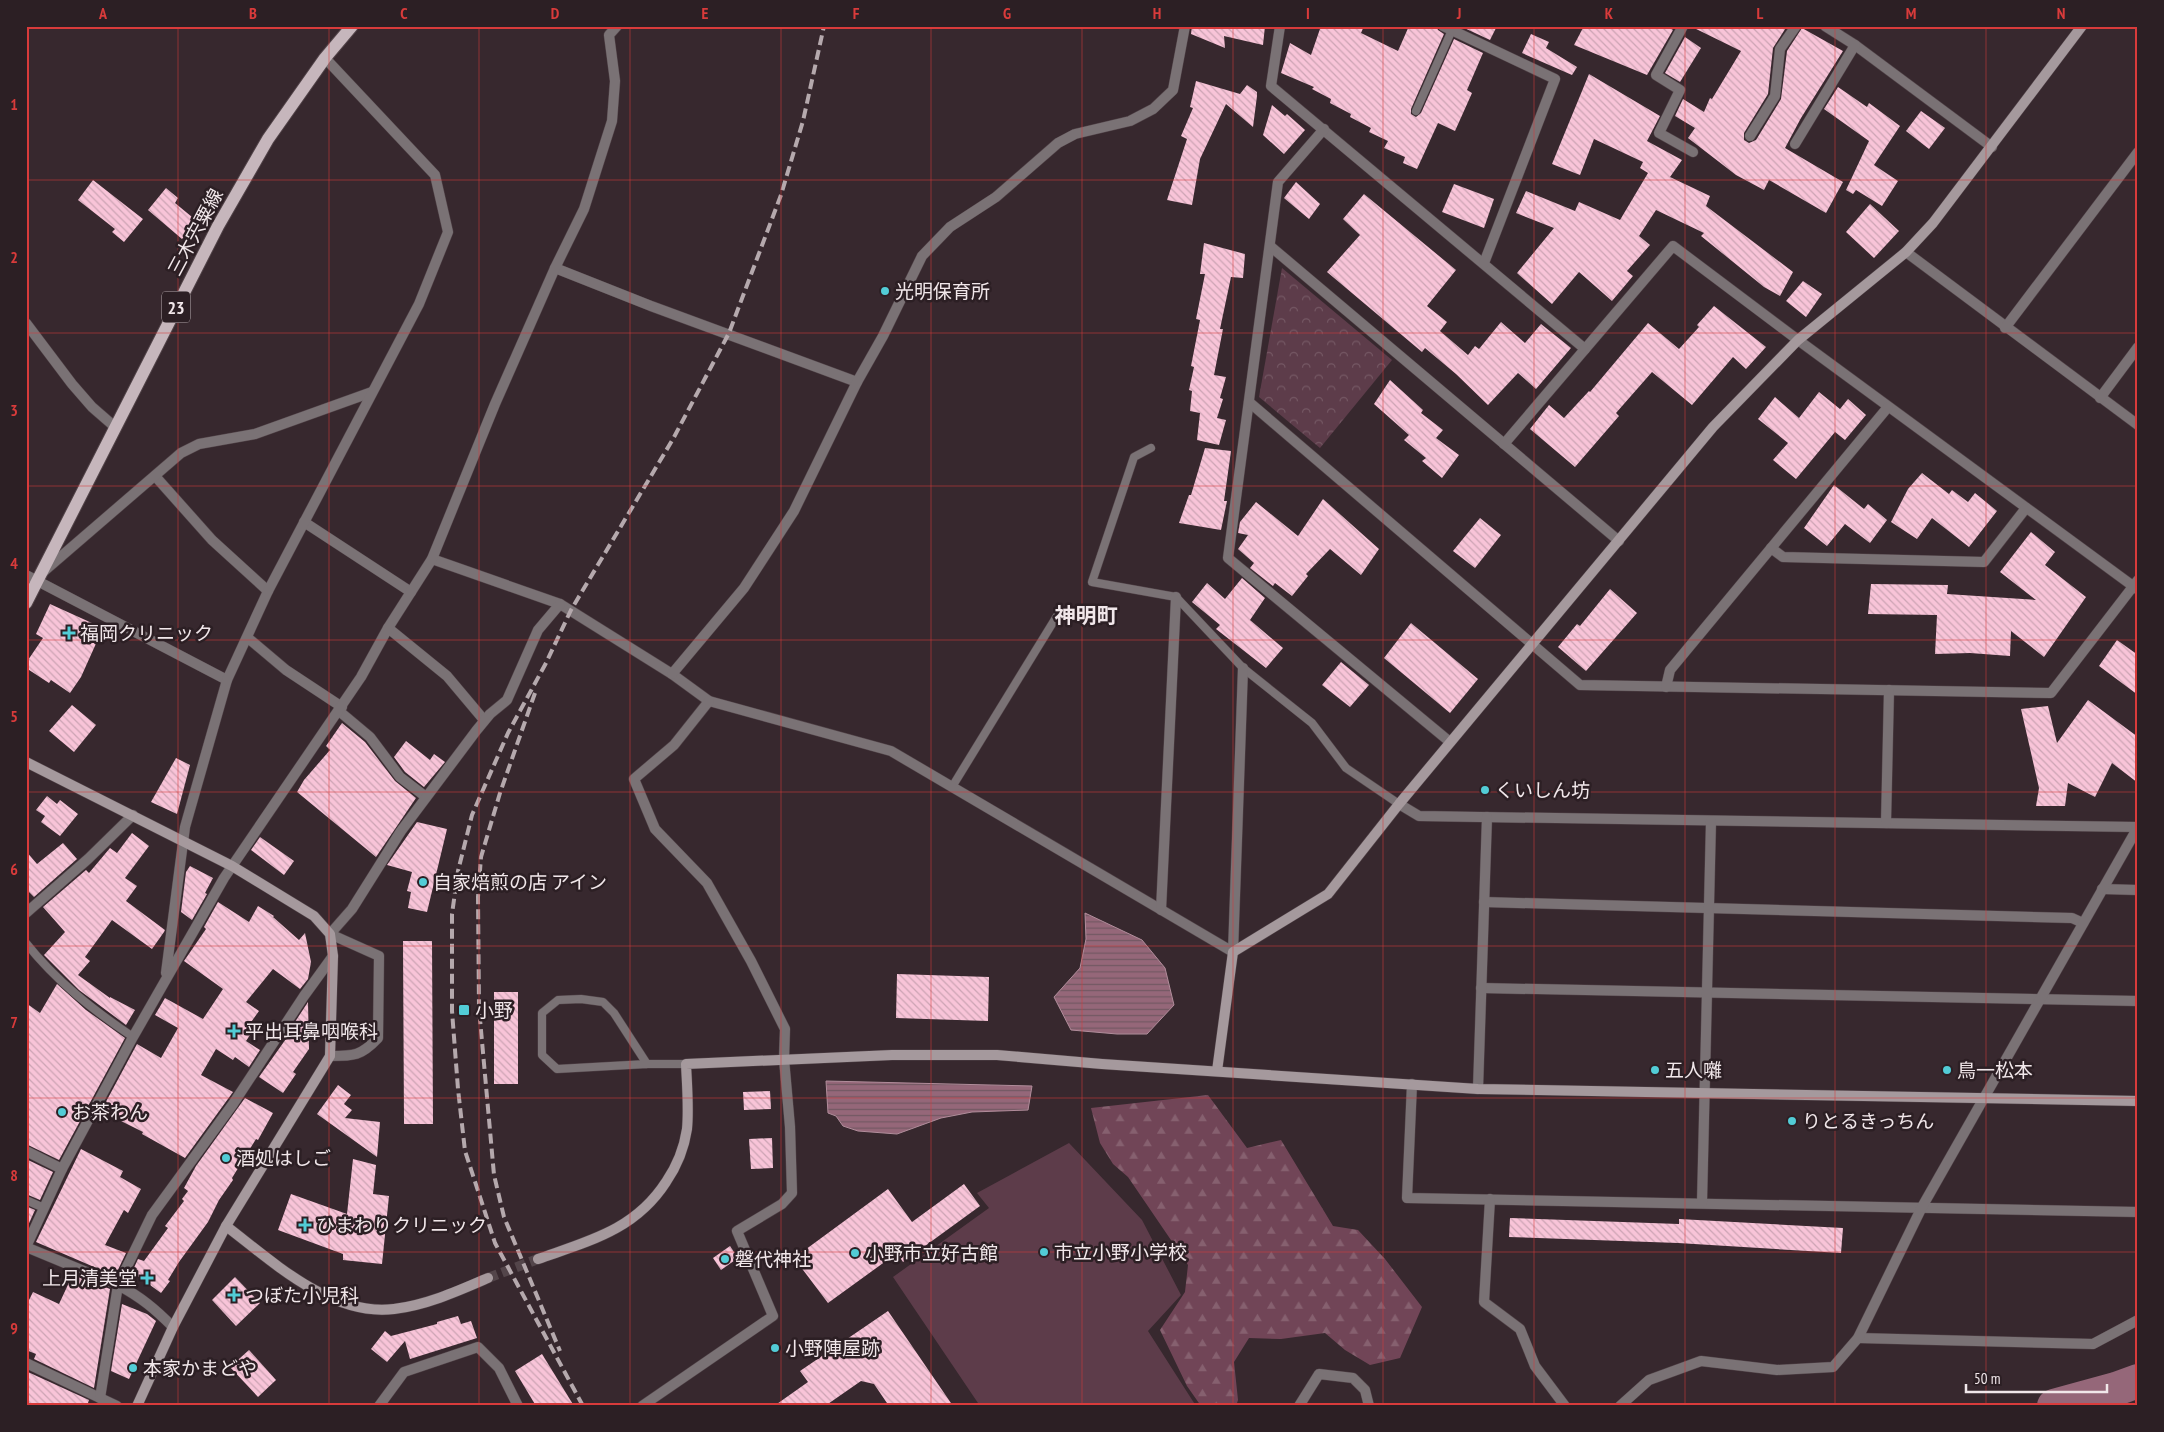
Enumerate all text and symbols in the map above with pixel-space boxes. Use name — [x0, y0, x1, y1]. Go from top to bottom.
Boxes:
text: A — [98, 3, 108, 23]
text: B — [249, 3, 257, 23]
text: C — [400, 3, 408, 23]
text: D — [551, 3, 560, 23]
text: E — [702, 3, 709, 23]
text: F — [853, 3, 860, 23]
text: G — [1003, 3, 1011, 23]
text: H — [1153, 3, 1161, 23]
text: I — [1306, 3, 1310, 23]
text: J — [1456, 3, 1461, 23]
text: K — [1605, 3, 1614, 23]
text: L — [1757, 3, 1764, 23]
text: M — [1906, 3, 1916, 23]
text: N — [2057, 3, 2065, 23]
text: 1 — [10, 94, 18, 114]
street label: 三木宍粟線 — [162, 184, 228, 280]
text: 2 — [10, 247, 18, 267]
place label: 光明保育所 — [895, 279, 990, 303]
marker: 光明保育所 — [879, 285, 891, 297]
road number: 23 — [162, 292, 190, 322]
text: 3 — [10, 400, 18, 420]
text: 4 — [10, 553, 18, 573]
district label: 神明町 — [1055, 602, 1118, 629]
place label: 福岡クリニック — [80, 621, 213, 645]
marker: 福岡クリニック — [62, 626, 76, 640]
text: 5 — [10, 706, 18, 726]
place label: くいしん坊 — [1495, 778, 1590, 802]
marker: くいしん坊 — [1479, 784, 1491, 796]
text: 6 — [10, 859, 18, 879]
place label: 自家焙煎の店 アイン — [433, 870, 607, 894]
marker: 自家焙煎の店 アイン — [417, 876, 429, 888]
place label: 小野 — [475, 998, 513, 1022]
marker: 小野 — [457, 1003, 471, 1017]
text: 7 — [10, 1012, 18, 1032]
place label: 平出耳鼻咽喉科 — [245, 1019, 378, 1043]
marker: 平出耳鼻咽喉科 — [227, 1024, 241, 1038]
place label: 五人囃 — [1665, 1058, 1722, 1082]
place label: 鳥一松本 — [1957, 1058, 2033, 1082]
marker: 五人囃 — [1649, 1064, 1661, 1076]
marker: 鳥一松本 — [1941, 1064, 1953, 1076]
place label: お茶わん — [72, 1100, 148, 1124]
marker: お茶わん — [56, 1106, 68, 1118]
place label: りとるきっちん — [1802, 1109, 1934, 1133]
marker: りとるきっちん — [1786, 1115, 1798, 1127]
place label: 酒処はしご — [236, 1146, 331, 1170]
marker: 酒処はしご — [220, 1152, 232, 1164]
text: 8 — [10, 1165, 18, 1185]
place label: ひまわりクリニック — [316, 1213, 487, 1237]
marker: ひまわりクリニック — [298, 1218, 312, 1232]
place label: 市立小野小学校 — [1054, 1240, 1187, 1264]
place label: 小野市立好古館 — [865, 1241, 998, 1265]
marker: 市立小野小学校 — [1038, 1246, 1050, 1258]
place label: 磐代神社 — [735, 1247, 811, 1271]
marker: 小野市立好古館 — [849, 1247, 861, 1259]
marker: 磐代神社 — [719, 1253, 731, 1265]
place label: 上月清美堂 — [42, 1266, 137, 1290]
marker: 上月清美堂 — [141, 1272, 153, 1284]
place label: つぼた小児科 — [245, 1283, 359, 1307]
marker: つぼた小児科 — [227, 1288, 241, 1302]
text: 9 — [10, 1318, 18, 1338]
place label: 小野陣屋跡 — [785, 1336, 880, 1360]
marker: 小野陣屋跡 — [769, 1342, 781, 1354]
place label: 本家かまどや — [143, 1356, 257, 1380]
marker: 本家かまどや — [127, 1362, 139, 1374]
scale bar — [1966, 1362, 2108, 1394]
text: 50 m — [1974, 1369, 2000, 1388]

